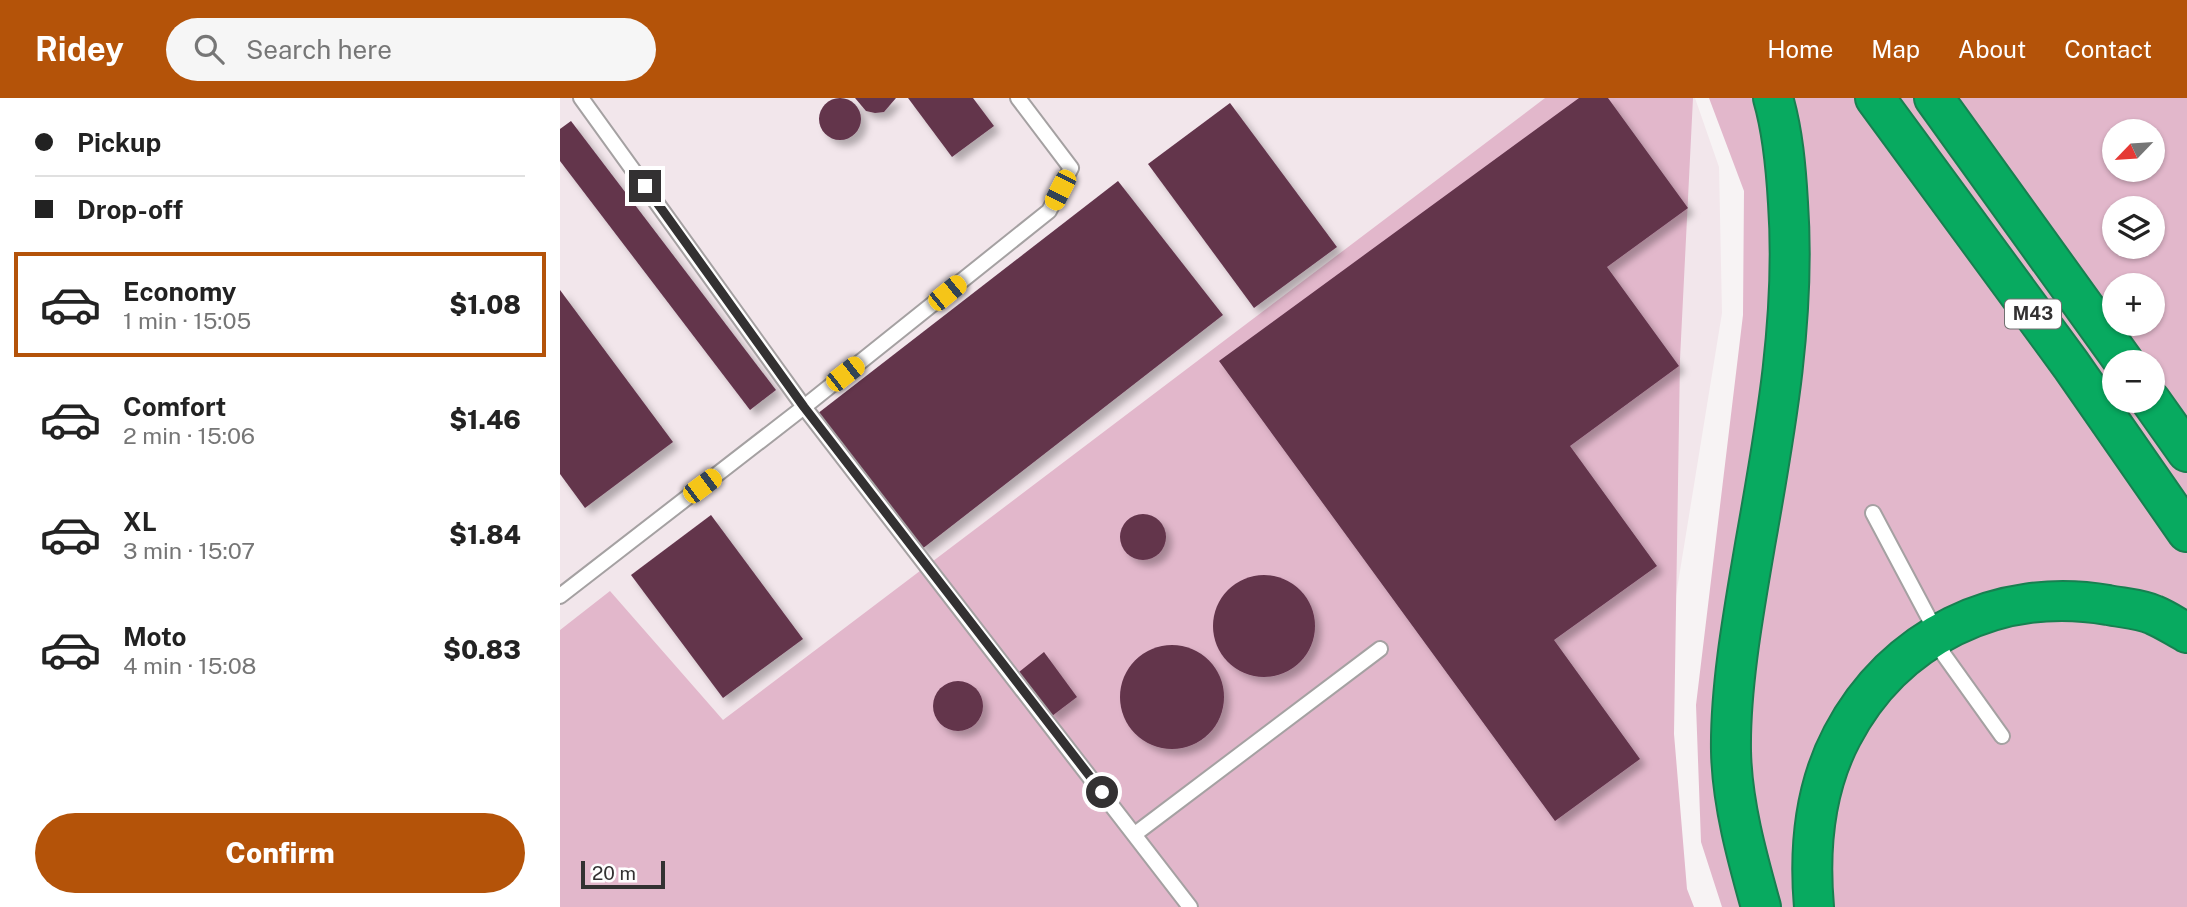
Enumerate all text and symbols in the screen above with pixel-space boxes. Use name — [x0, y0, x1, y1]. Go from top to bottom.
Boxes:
search box — [166, 18, 656, 81]
text: Ridey — [35, 30, 124, 68]
icon: search — [190, 30, 228, 68]
text: Search here — [246, 34, 392, 65]
text: Home — [1767, 35, 1833, 63]
text: Map — [1871, 35, 1920, 63]
text: About — [1958, 35, 2026, 63]
text: Contact — [2064, 35, 2152, 63]
north arrow — [2102, 119, 2165, 182]
map controls — [2102, 119, 2165, 413]
text: Pickup — [77, 127, 161, 158]
car — [1042, 167, 1079, 213]
route end — [629, 170, 661, 202]
text: Drop-off — [77, 194, 183, 225]
button: layers — [2102, 196, 2165, 259]
car — [925, 272, 970, 314]
icon: car — [39, 273, 102, 336]
button: + — [2102, 273, 2165, 336]
text: Economy — [123, 276, 236, 307]
text: $1.08 — [449, 289, 521, 320]
road number: M43 — [2005, 300, 2061, 328]
text: 1 min · 15:05 — [123, 307, 251, 334]
button: − — [2102, 350, 2165, 413]
car — [822, 353, 869, 395]
icon: car — [39, 388, 102, 451]
text: Comfort — [123, 391, 226, 422]
text: $1.46 — [449, 404, 521, 435]
text: 2 min · 15:06 — [123, 422, 255, 449]
car — [679, 465, 726, 507]
icon: car — [39, 503, 102, 566]
text: XL — [123, 506, 157, 537]
text: $1.84 — [449, 519, 521, 550]
text: 3 min · 15:07 — [123, 537, 255, 564]
icon: car — [39, 618, 102, 681]
text: Moto — [123, 621, 186, 652]
text: $0.83 — [443, 634, 521, 665]
text: 4 min · 15:08 — [123, 652, 256, 679]
route start — [1086, 776, 1118, 808]
button: Confirm — [35, 813, 525, 893]
scale bar — [581, 858, 665, 890]
text: 20 m — [592, 862, 636, 884]

